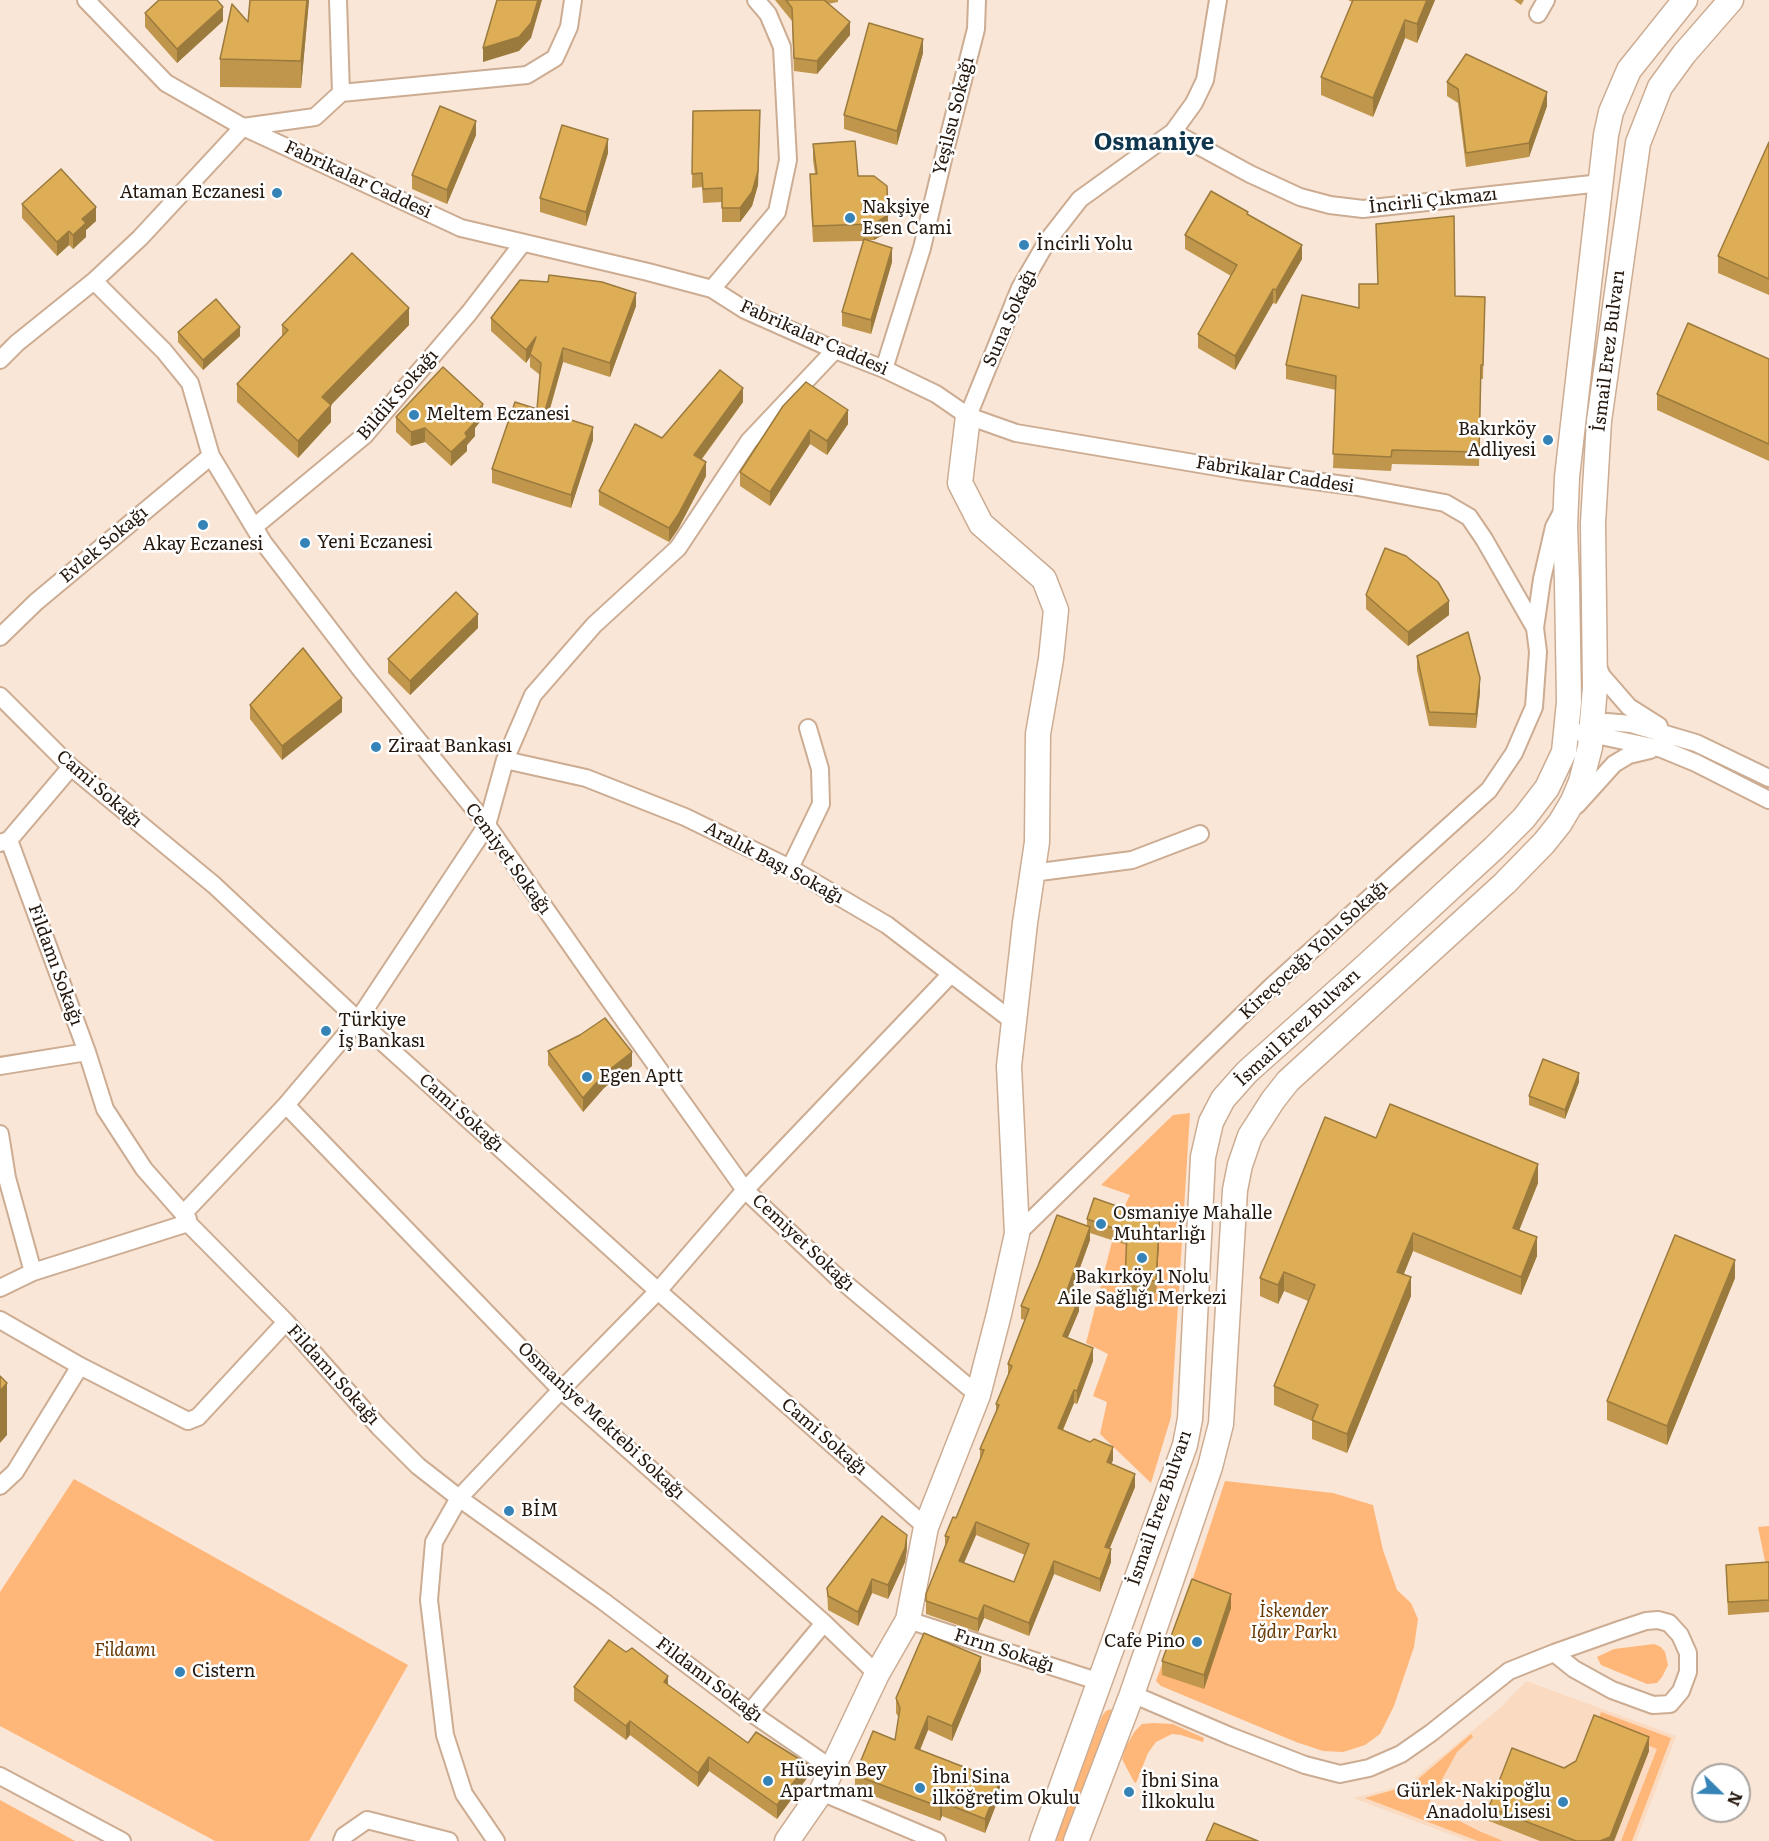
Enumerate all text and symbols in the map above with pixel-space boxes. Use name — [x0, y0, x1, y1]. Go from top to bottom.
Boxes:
street label: Yeşilsu Sokağı — [929, 55, 979, 177]
district label: Osmaniye — [1094, 129, 1214, 157]
street label: Fabrikalar Caddesi — [281, 136, 435, 224]
place label: Ataman Eczanesi — [120, 182, 265, 204]
street label: İncirli Çıkmazı — [1368, 184, 1498, 218]
marker: Ataman Eczanesi — [270, 186, 284, 200]
place label: Nakşiye Esen Cami — [862, 197, 952, 240]
marker: Nakşiye Esen Cami — [843, 211, 857, 225]
place label: İncirli Yolu — [1036, 234, 1133, 256]
marker: İncirli Yolu — [1017, 238, 1031, 252]
street label: Suna Sokağı — [979, 266, 1041, 370]
street label: İsmail Erez Bulvarı — [1588, 269, 1630, 433]
street label: Fabrikalar Caddesi — [737, 296, 891, 380]
street label: Bildik Sokağı — [353, 345, 443, 445]
place label: Meltem Eczanesi — [426, 404, 570, 426]
marker: Meltem Eczanesi — [407, 408, 421, 422]
place label: Bakırköy Adliyesi — [1458, 419, 1536, 462]
marker: Bakırköy Adliyesi — [1541, 433, 1555, 447]
street label: Fabrikalar Caddesi — [1194, 452, 1356, 498]
street label: Evlek Sokağı — [56, 502, 152, 588]
marker: Akay Eczanesi — [196, 518, 210, 532]
place label: Yeni Eczanesi — [317, 532, 433, 554]
place label: Akay Eczanesi — [143, 534, 263, 556]
marker: Yeni Eczanesi — [298, 536, 312, 550]
place label: Ziraat Bankası — [388, 736, 512, 758]
marker: Ziraat Bankası — [369, 740, 383, 754]
street label: Cami Sokağı — [52, 746, 146, 832]
street label: Cemiyet Sokağı — [460, 799, 556, 919]
street label: Aralık Başı Sokağı — [701, 817, 847, 909]
street label: Kireçocağı Yolu Sokağı — [1235, 876, 1393, 1024]
street label: Fildamı Sokağı — [23, 901, 87, 1029]
street label: İsmail Erez Bulvarı — [1231, 965, 1365, 1091]
place label: Türkiye İş Bankası — [338, 1010, 425, 1052]
marker: Türkiye İş Bankası — [319, 1024, 333, 1038]
place label: Egen Aptt — [599, 1066, 683, 1088]
street label: Cami Sokağı — [414, 1069, 508, 1157]
marker: Egen Aptt — [580, 1070, 594, 1084]
street label: Cemiyet Sokağı — [747, 1190, 859, 1296]
place label: Osmaniye Mahalle Muhtarlığı — [1113, 1203, 1272, 1246]
marker: Osmaniye Mahalle Muhtarlığı — [1094, 1217, 1108, 1231]
marker: Bakırköy 1 Nolu Aile Sağlığı Merkezi — [1135, 1251, 1149, 1265]
place label: Bakırköy 1 Nolu Aile Sağlığı Merkezi — [1057, 1267, 1227, 1310]
street label: Fildamı Sokağı — [282, 1320, 384, 1430]
street label: Osmaniye Mektebi Sokağı — [513, 1338, 689, 1504]
street label: Cami Sokağı — [777, 1394, 871, 1480]
street label: İsmail Erez Bulvarı — [1123, 1428, 1197, 1588]
place label: BİM — [521, 1500, 558, 1522]
marker: BİM — [502, 1504, 516, 1518]
park label: İskender Iğdır Parkı — [1251, 1601, 1337, 1644]
street label: Fırın Sokağı — [951, 1625, 1057, 1677]
place label: Cafe Pino — [1104, 1631, 1185, 1653]
street label: Fildamı Sokağı — [651, 1633, 767, 1727]
marker: Cafe Pino — [1190, 1635, 1204, 1649]
park label: Fildamı — [94, 1640, 156, 1662]
place label: Cistern — [192, 1661, 255, 1683]
marker: Cistern — [173, 1665, 187, 1679]
place label: Hüseyin Bey Apartmanı — [780, 1760, 887, 1802]
north arrow — [1691, 1763, 1751, 1823]
place label: İbni Sina ilköğretim Okulu — [932, 1767, 1080, 1810]
place label: İbni Sina İlkokulu — [1141, 1771, 1219, 1814]
marker: Hüseyin Bey Apartmanı — [761, 1774, 775, 1788]
marker: İbni Sina ilköğretim Okulu — [913, 1781, 927, 1795]
place label: Gürlek-Nakipoğlu Anadolu Lisesi — [1397, 1781, 1551, 1824]
marker: İbni Sina İlkokulu — [1122, 1785, 1136, 1799]
text: N — [1722, 1788, 1749, 1810]
marker: Gürlek-Nakipoğlu Anadolu Lisesi — [1556, 1795, 1570, 1809]

